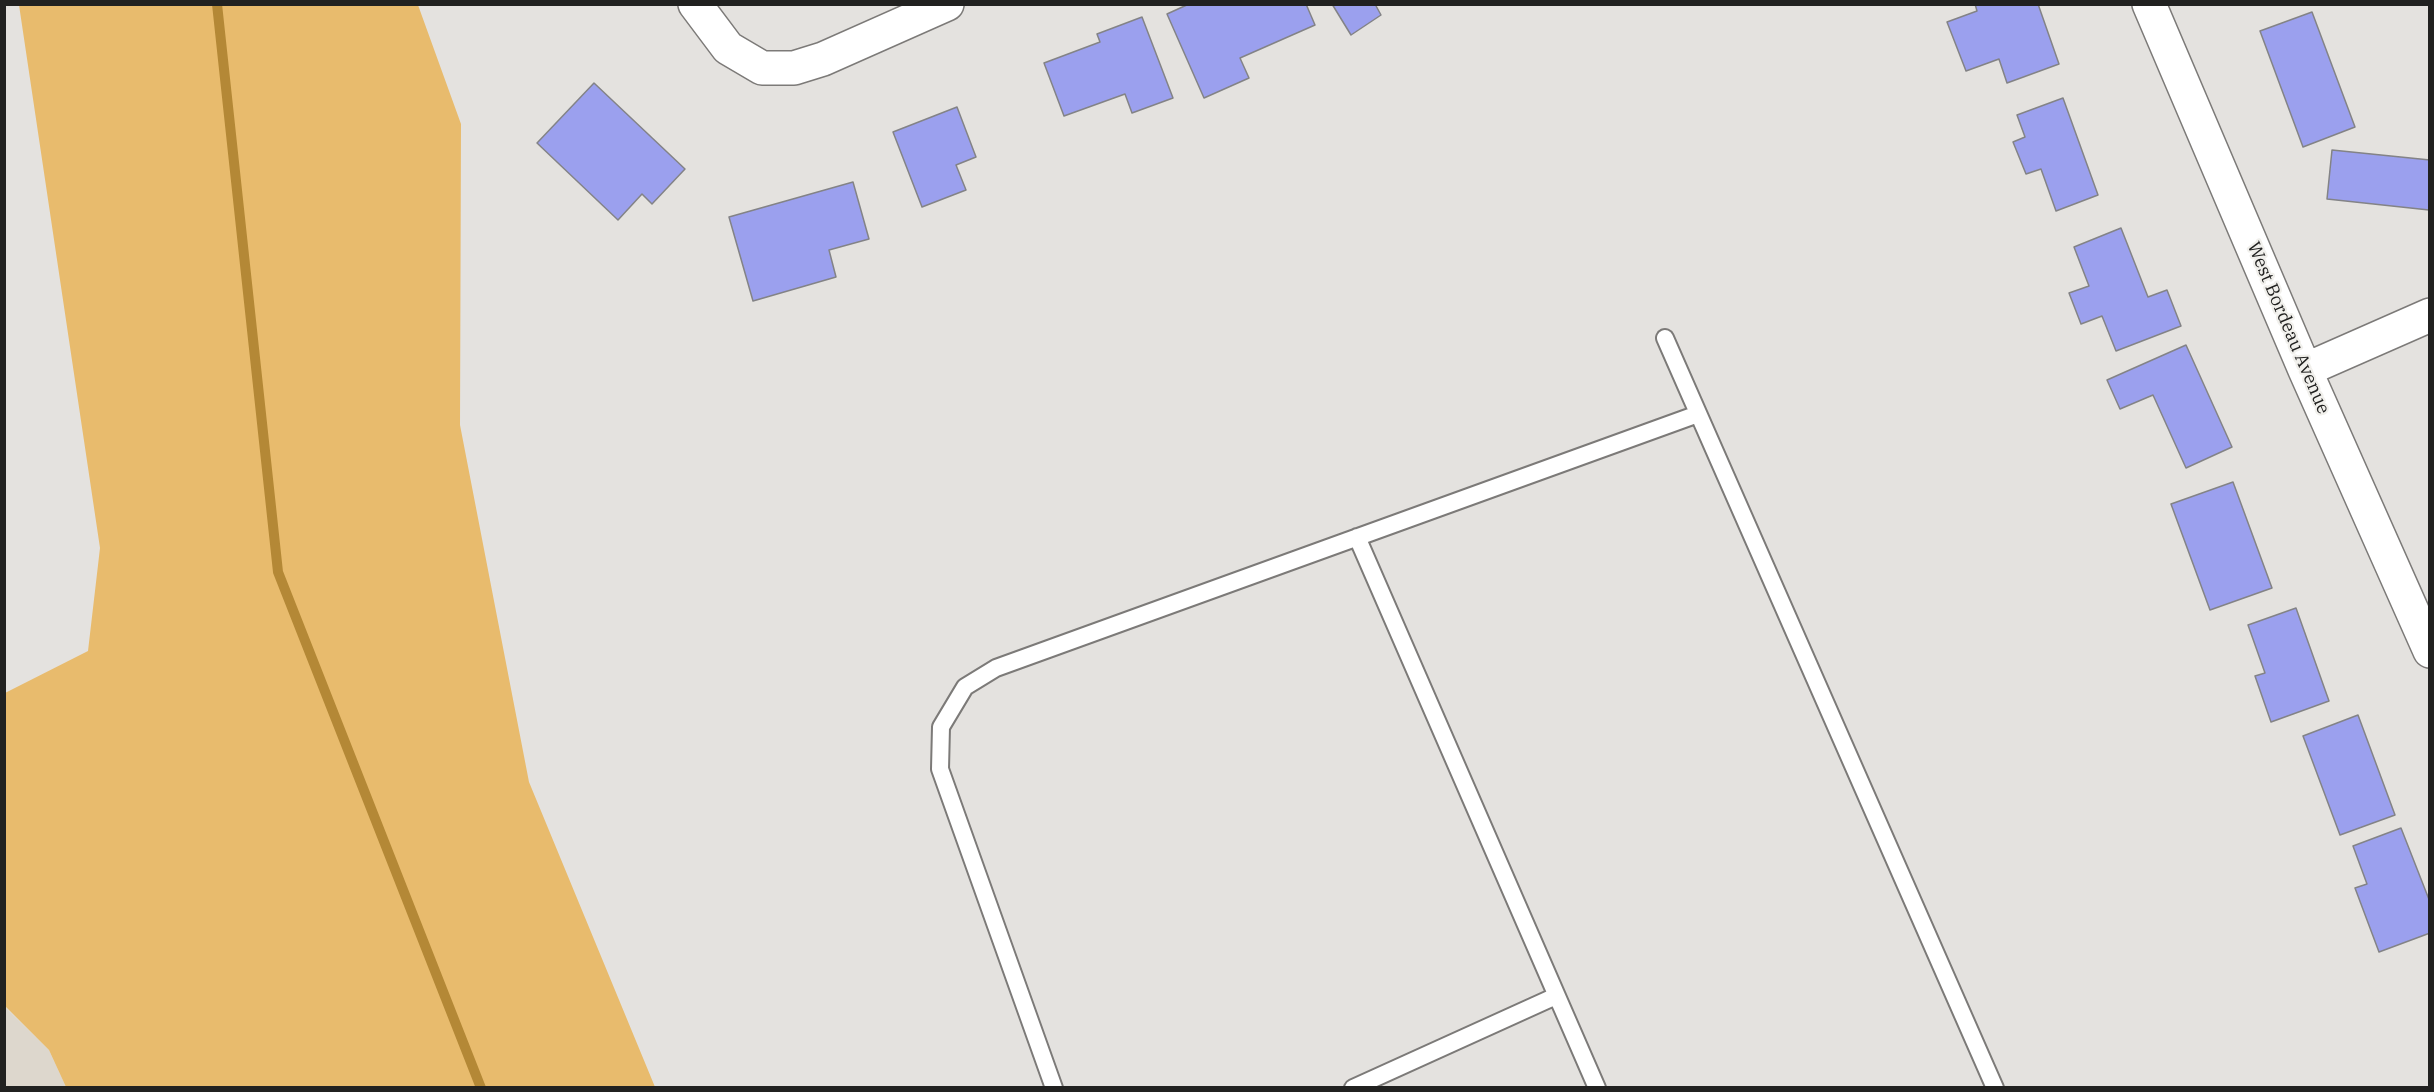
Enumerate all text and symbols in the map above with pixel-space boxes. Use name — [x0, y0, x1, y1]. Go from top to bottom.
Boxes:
street label: West Bordeau Avenue — [2242, 239, 2334, 417]

